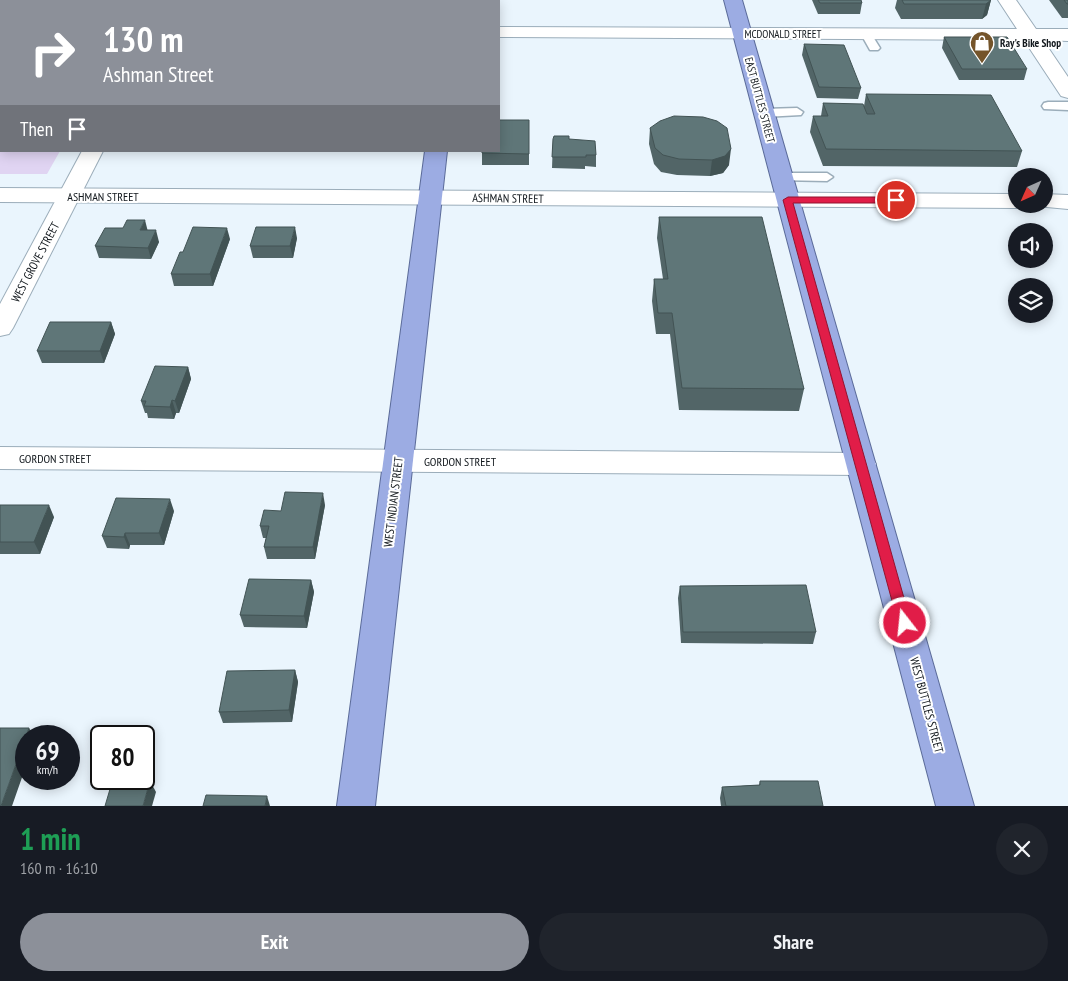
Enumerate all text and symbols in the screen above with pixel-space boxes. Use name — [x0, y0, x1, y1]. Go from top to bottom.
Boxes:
text: 130 m — [103, 16, 184, 62]
icon: right — [20, 20, 85, 85]
street label: MCDONALD STREET — [745, 27, 822, 41]
shop icon: Ray's Bike Shop — [969, 30, 995, 64]
place label: Ray's Bike Shop — [1000, 36, 1061, 50]
street label: EAST BUTTLES STREET — [742, 56, 778, 144]
text: Ashman Street — [103, 60, 214, 88]
icon: arrive — [63, 115, 91, 143]
text: Then — [20, 117, 53, 141]
north arrow — [1008, 168, 1052, 212]
map controls — [1008, 168, 1053, 323]
pin — [875, 179, 917, 221]
icon: arrive — [882, 186, 910, 214]
street label: ASHMAN STREET — [67, 189, 139, 204]
street label: ASHMAN STREET — [472, 190, 544, 206]
street label: WEST GROVE STREET — [8, 219, 63, 305]
button: sound — [1008, 223, 1053, 268]
button: layers — [1008, 278, 1053, 323]
street label: GORDON STREET — [19, 451, 92, 466]
street label: GORDON STREET — [424, 454, 497, 469]
street label: WEST INDIAN STREET — [380, 455, 406, 548]
position arrow — [878, 596, 930, 648]
street label: WEST BUTTLES STREET — [907, 655, 947, 755]
speed limit sign: 80 — [90, 725, 155, 790]
text: 69 — [36, 735, 59, 767]
text: km/h — [37, 762, 58, 777]
text: 1 min — [20, 819, 81, 858]
button: close — [996, 823, 1048, 875]
text: 160 m · 16:10 — [20, 858, 98, 878]
button: Exit — [20, 913, 529, 971]
button: Share — [539, 913, 1048, 971]

